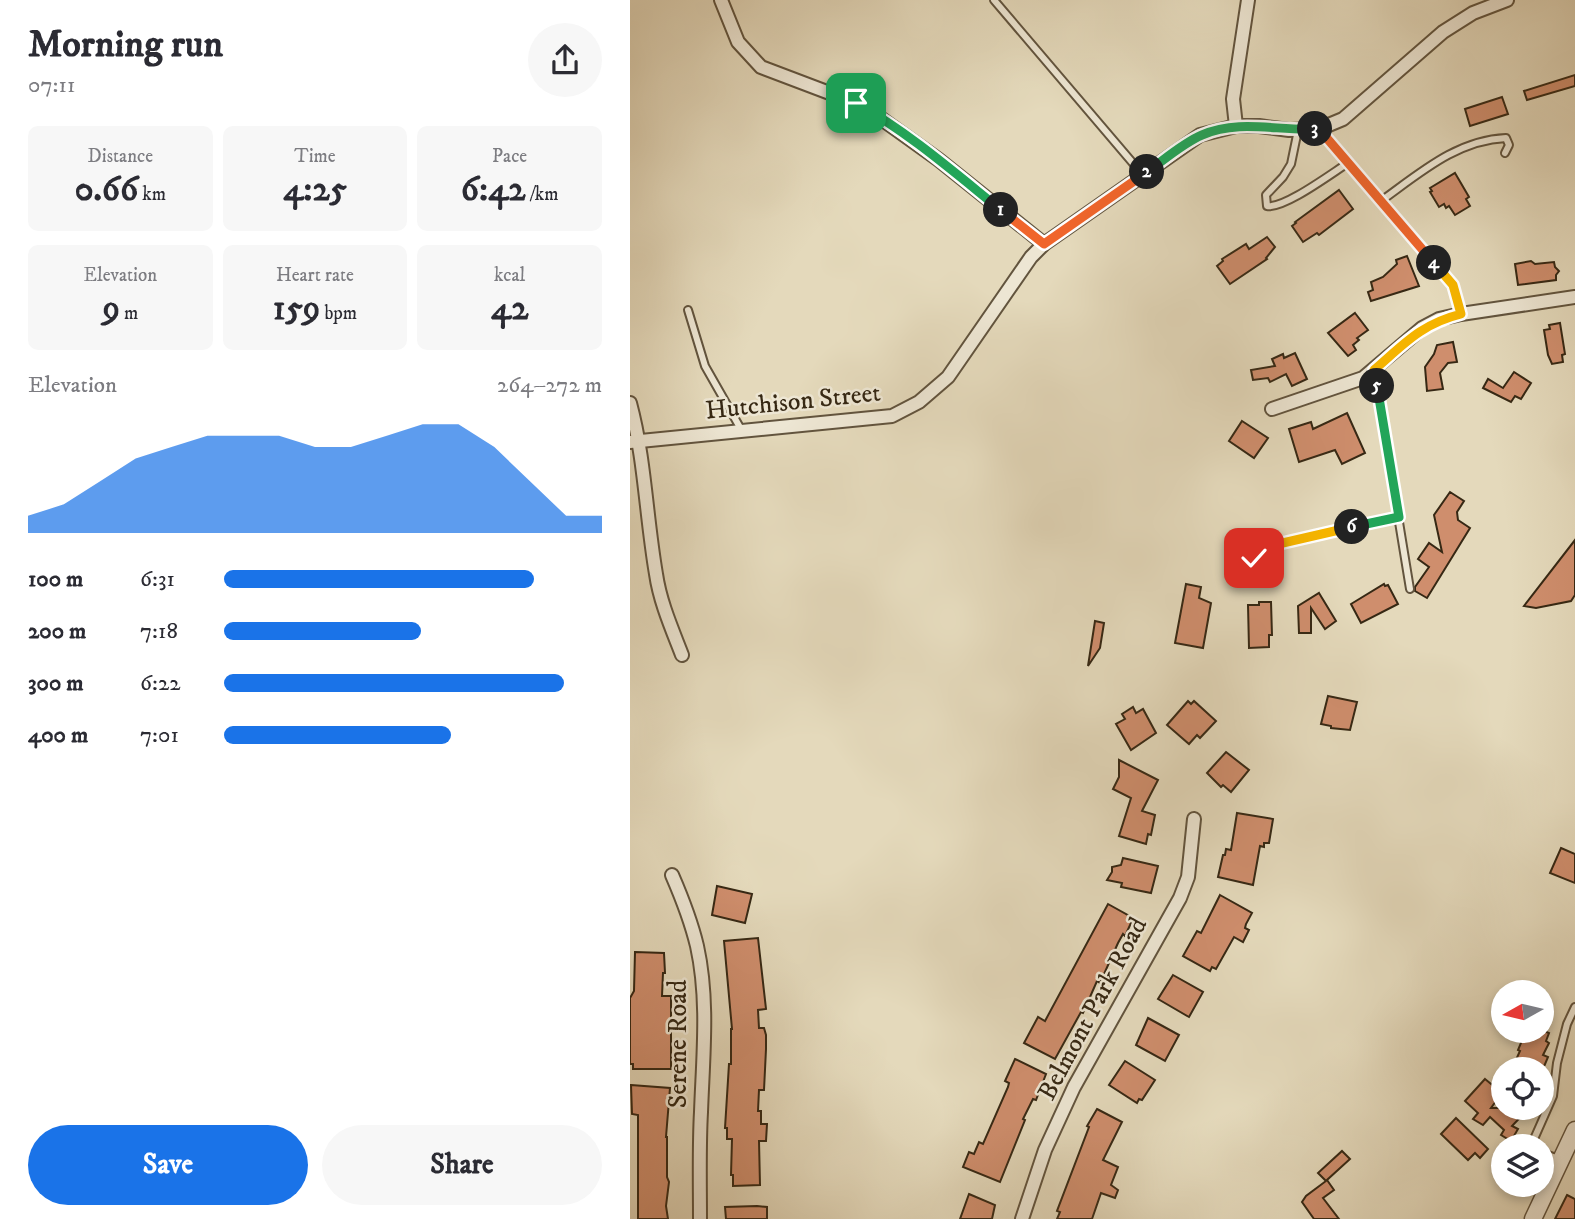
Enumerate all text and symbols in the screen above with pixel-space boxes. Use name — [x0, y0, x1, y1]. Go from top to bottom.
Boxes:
text: Morning run — [28, 21, 223, 69]
button: share — [528, 23, 602, 97]
text: 07:11 — [28, 71, 75, 100]
pin — [826, 73, 886, 133]
icon: arrive — [837, 84, 875, 122]
pin: 3 — [1298, 111, 1332, 146]
text: 3 — [1311, 117, 1318, 140]
text: Distance — [88, 145, 153, 168]
text: Time — [294, 145, 336, 168]
text: Pace — [492, 145, 527, 168]
pin: 2 — [1130, 154, 1164, 190]
text: 2 — [1142, 160, 1151, 183]
text: 0.66 — [75, 168, 138, 212]
text: 4:25 — [283, 168, 347, 212]
text: 6:42 — [461, 168, 526, 212]
text: km — [138, 183, 166, 206]
text: /km — [526, 183, 558, 206]
pin: 1 — [984, 192, 1018, 228]
text: 1 — [997, 198, 1004, 221]
pin: 4 — [1416, 246, 1452, 280]
text: 4 — [1428, 251, 1439, 274]
text: Elevation — [84, 264, 157, 287]
text: Heart rate — [276, 264, 354, 287]
text: kcal — [494, 264, 525, 287]
text: 9 — [102, 287, 120, 331]
text: 159 — [273, 287, 320, 331]
text: 42 — [491, 287, 528, 331]
text: m — [120, 302, 138, 325]
text: bpm — [320, 302, 357, 325]
pin: 5 — [1360, 368, 1394, 404]
text: Elevation — [28, 371, 117, 400]
text: 264–272 m — [497, 371, 602, 400]
text: 5 — [1372, 374, 1381, 397]
street label: Hutchison Street — [704, 376, 882, 428]
pin: 6 — [1334, 510, 1370, 544]
text: 6 — [1347, 515, 1356, 538]
pin — [1224, 528, 1284, 588]
icon: check — [1235, 539, 1273, 577]
text: 100 m — [28, 565, 83, 594]
text: 6:31 — [140, 565, 175, 594]
text: 200 m — [28, 617, 86, 646]
text: 7:18 — [140, 617, 178, 646]
text: 300 m — [28, 669, 84, 698]
text: 6:22 — [140, 669, 181, 698]
text: 400 m — [28, 721, 88, 750]
text: 7:01 — [140, 721, 179, 750]
street label: Belmont Park Road — [1031, 912, 1155, 1106]
street label: Serene Road — [662, 980, 695, 1108]
north arrow — [1491, 980, 1554, 1043]
map controls — [1491, 980, 1554, 1197]
button: locate — [1491, 1057, 1554, 1120]
button: Save — [28, 1125, 308, 1205]
button: Share — [322, 1125, 602, 1205]
button: layers — [1491, 1134, 1554, 1197]

